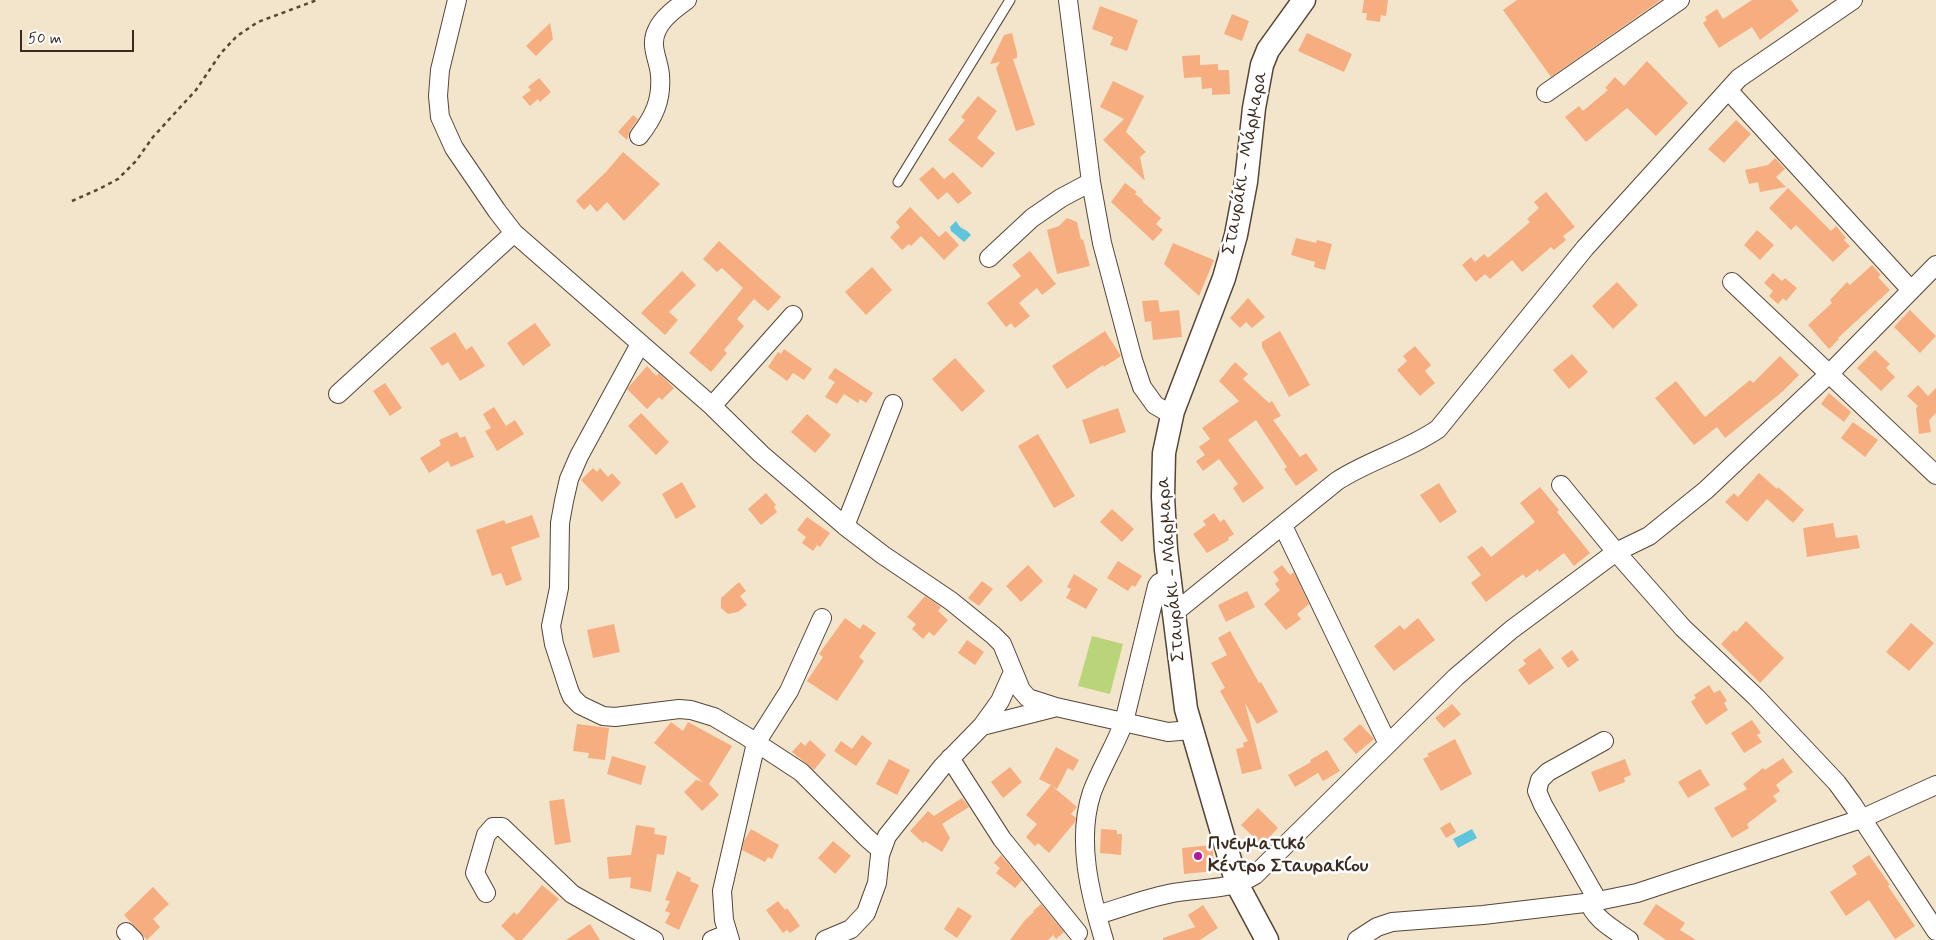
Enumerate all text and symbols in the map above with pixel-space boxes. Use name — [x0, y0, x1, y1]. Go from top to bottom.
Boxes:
scale bar — [22, 20, 136, 52]
text: 50 m — [28, 29, 62, 49]
street label: Σταυράκι - Μάρμαρα — [1219, 69, 1273, 257]
street label: Σταυράκι - Μάρμαρα — [1153, 475, 1191, 663]
place label: Πνευματικό Κέντρο Σταυρακίου — [1208, 834, 1368, 878]
marker: Πνευματικό Κέντρο Σταυρακίου — [1192, 850, 1204, 862]

